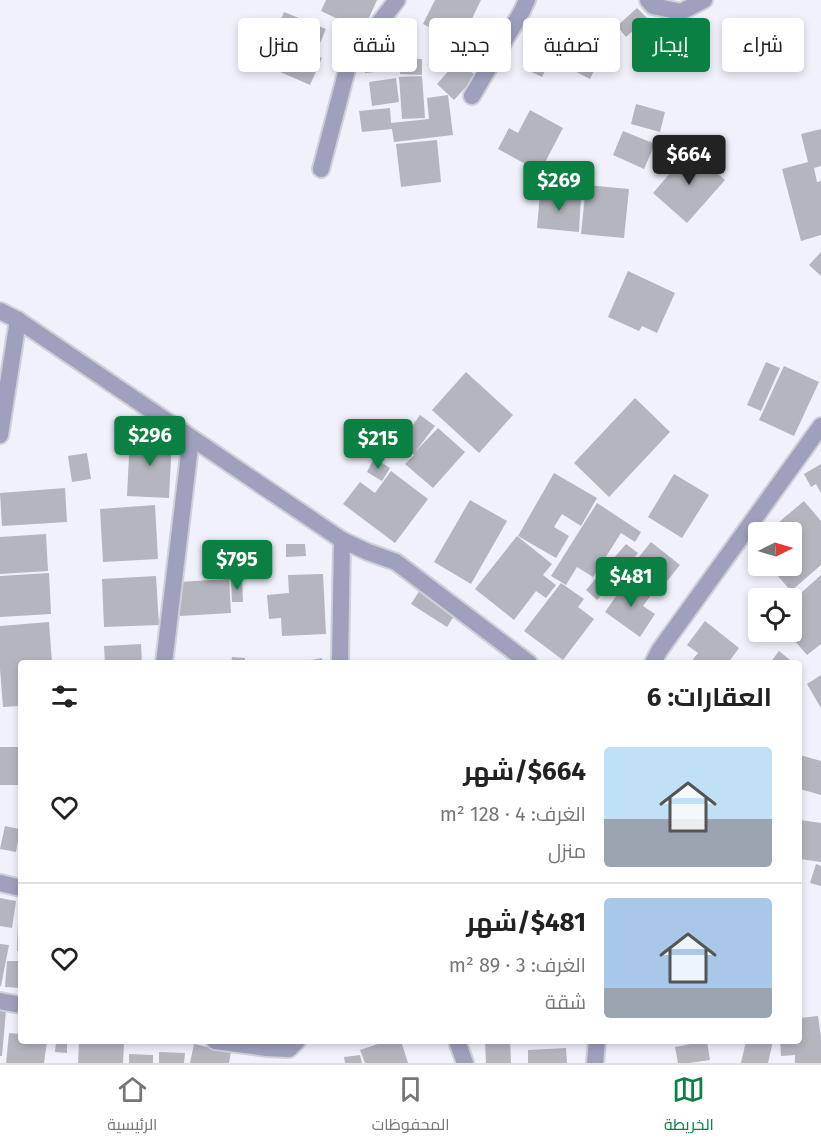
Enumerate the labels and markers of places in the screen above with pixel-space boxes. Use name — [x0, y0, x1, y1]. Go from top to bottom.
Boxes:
pin: $664 — [653, 135, 725, 186]
pin: $269 — [523, 161, 595, 212]
pin: $296 — [114, 416, 186, 467]
pin: $215 — [342, 419, 414, 470]
pin: $795 — [201, 540, 273, 591]
pin: $481 — [595, 557, 667, 608]

